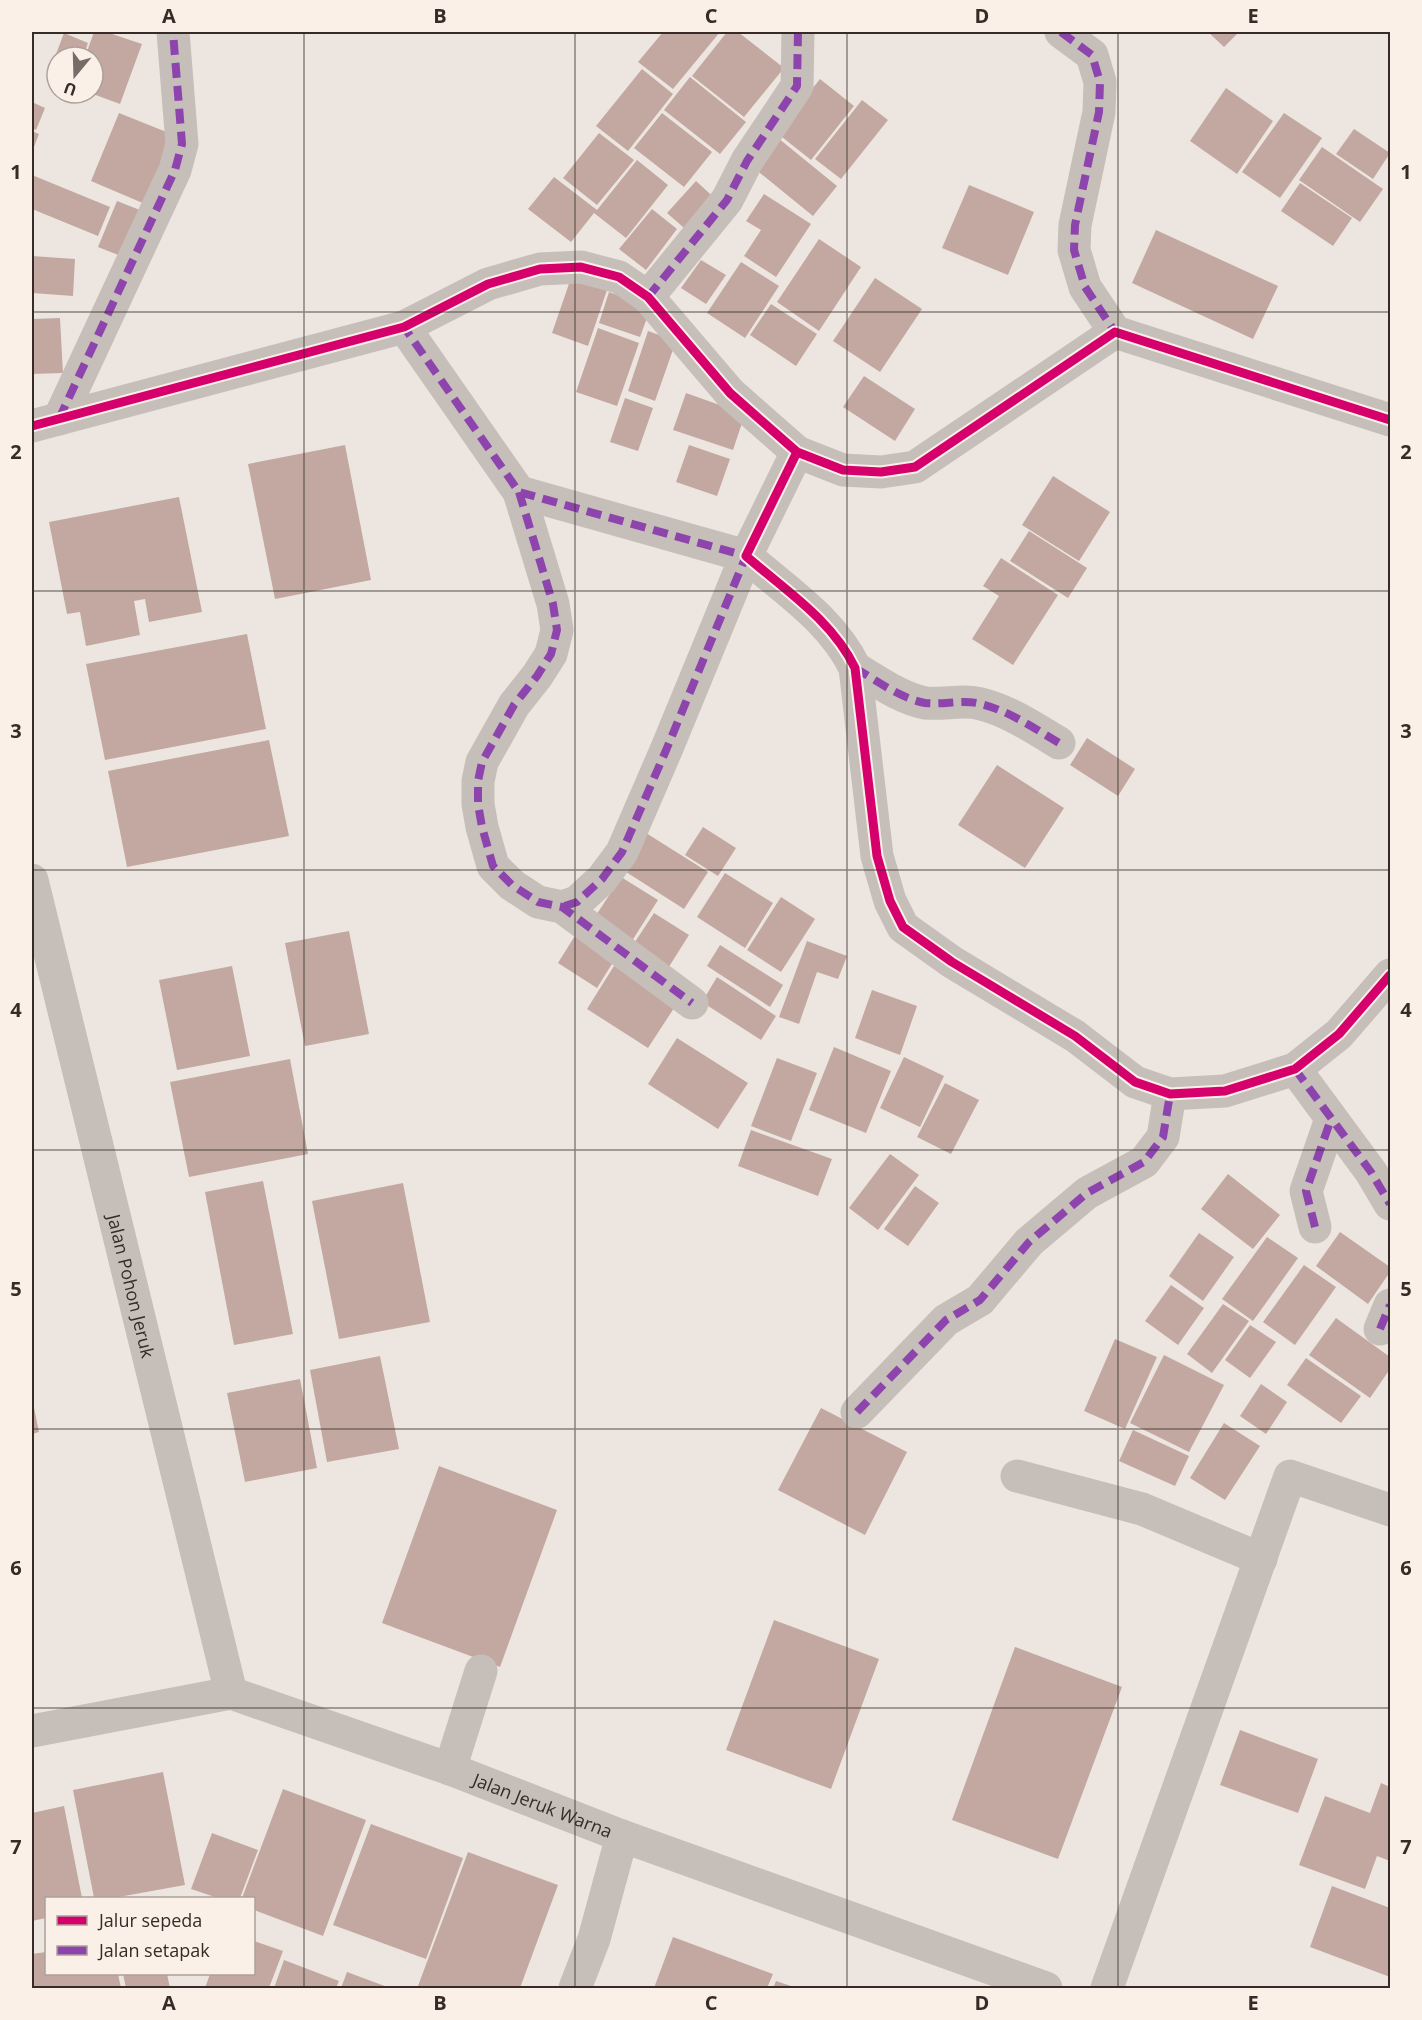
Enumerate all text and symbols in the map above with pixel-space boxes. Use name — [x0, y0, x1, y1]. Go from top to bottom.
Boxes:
text: A — [162, 2, 176, 29]
text: B — [433, 2, 447, 29]
text: C — [705, 2, 718, 29]
text: D — [975, 2, 989, 29]
text: E — [1247, 2, 1259, 29]
north arrow — [45, 45, 105, 105]
text: U — [61, 77, 79, 102]
text: 1 — [10, 158, 22, 185]
text: 1 — [1400, 158, 1412, 185]
text: 2 — [10, 438, 22, 465]
text: 2 — [1400, 438, 1412, 465]
text: 3 — [10, 717, 22, 744]
text: 3 — [1400, 717, 1412, 744]
text: 4 — [10, 996, 22, 1023]
text: 4 — [1400, 996, 1412, 1023]
street label: Jalan Pohon Jeruk — [102, 1210, 161, 1361]
text: 5 — [10, 1275, 22, 1302]
text: 5 — [1400, 1275, 1412, 1302]
text: 6 — [10, 1554, 22, 1581]
text: 6 — [1400, 1554, 1412, 1581]
street label: Jalan Jeruk Warna — [468, 1766, 616, 1843]
text: 7 — [10, 1833, 22, 1860]
text: 7 — [1400, 1833, 1412, 1860]
legend — [45, 1897, 255, 1975]
text: Jalur sepeda — [97, 1908, 202, 1932]
text: Jalan setapak — [97, 1938, 210, 1962]
text: A — [162, 1989, 176, 2016]
text: B — [433, 1989, 447, 2016]
text: C — [705, 1989, 718, 2016]
text: D — [975, 1989, 989, 2016]
text: E — [1247, 1989, 1259, 2016]

